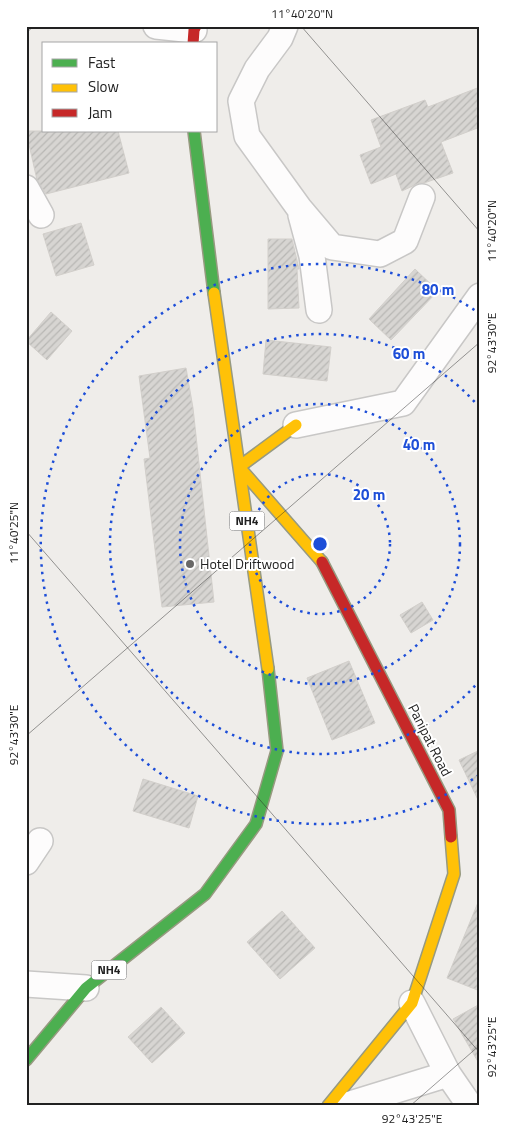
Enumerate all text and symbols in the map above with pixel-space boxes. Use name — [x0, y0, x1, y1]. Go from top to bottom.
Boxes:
text: 11°40'20"N — [271, 4, 333, 23]
legend — [42, 42, 218, 132]
text: Fast — [88, 51, 116, 74]
text: Slow — [88, 75, 119, 98]
text: Jam — [88, 101, 112, 124]
text: 11°40'20"N — [482, 200, 501, 262]
text: 80 m — [422, 278, 454, 301]
text: 92°43'30"E — [482, 312, 501, 373]
text: 60 m — [393, 342, 425, 365]
text: 40 m — [403, 433, 435, 456]
text: 20 m — [353, 483, 385, 506]
text: 11°40'25"N — [4, 502, 23, 564]
road number: NH4 — [230, 512, 264, 530]
centre of rings — [311, 535, 329, 553]
place label: Hotel Driftwood — [200, 553, 294, 574]
marker: Hotel Driftwood — [184, 558, 196, 570]
street label: Panipat Road — [403, 700, 458, 780]
text: 92°43'30"E — [4, 704, 23, 765]
road number: NH4 — [92, 960, 126, 980]
text: 92°43'25"E — [482, 1016, 501, 1077]
text: 92°43'25"E — [382, 1109, 443, 1128]

